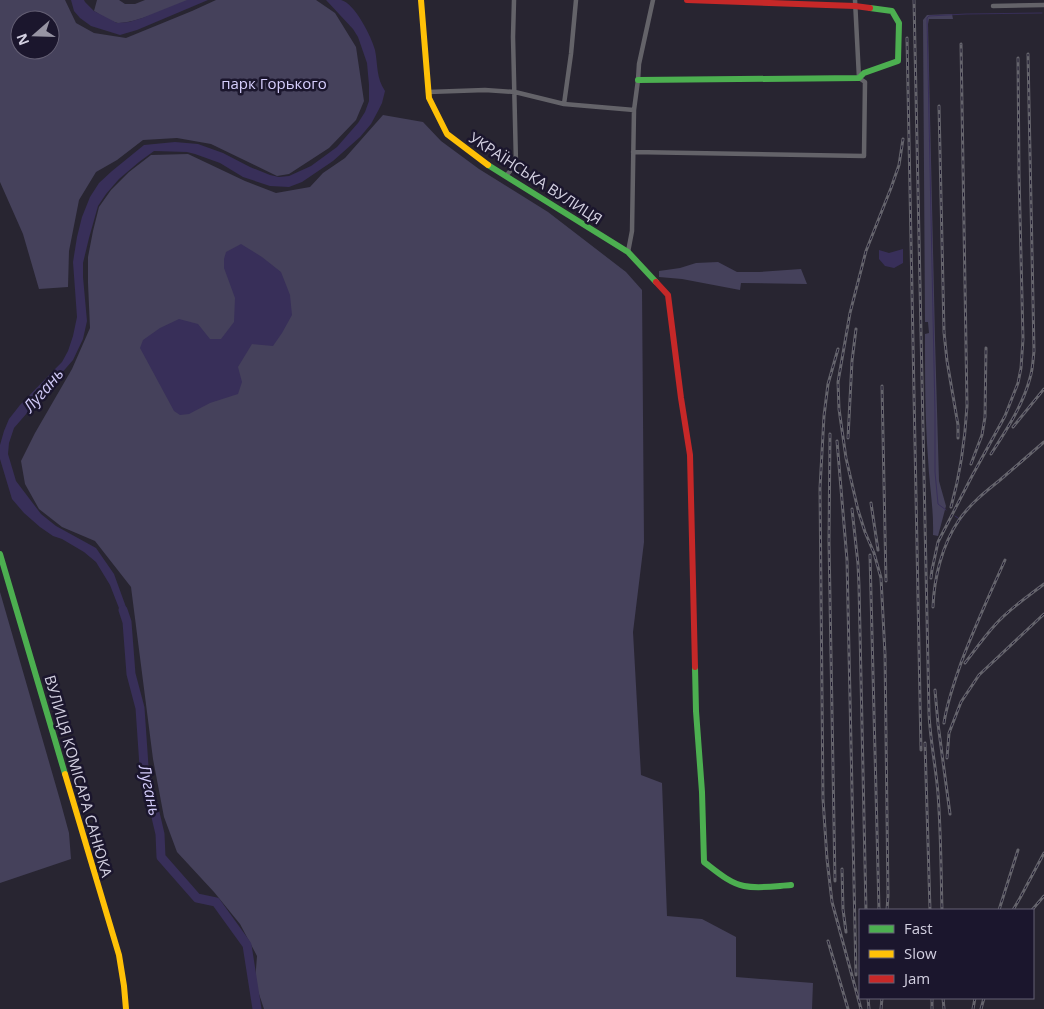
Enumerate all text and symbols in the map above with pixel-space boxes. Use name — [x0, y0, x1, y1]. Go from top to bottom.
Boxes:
north arrow — [10, 10, 60, 60]
text: N — [11, 31, 33, 48]
park label: парк Горького — [221, 73, 327, 93]
street label: УКРАЇНСЬКА ВУЛИЦЯ — [466, 127, 606, 229]
water label: Лугань — [17, 363, 68, 418]
street label: ВУЛИЦЯ КОМІСАРА САНЮКА — [41, 673, 118, 880]
water label: Лугань — [134, 761, 166, 818]
legend — [859, 909, 1034, 999]
text: Fast — [904, 918, 933, 938]
text: Slow — [904, 943, 937, 963]
text: Jam — [902, 968, 930, 988]

